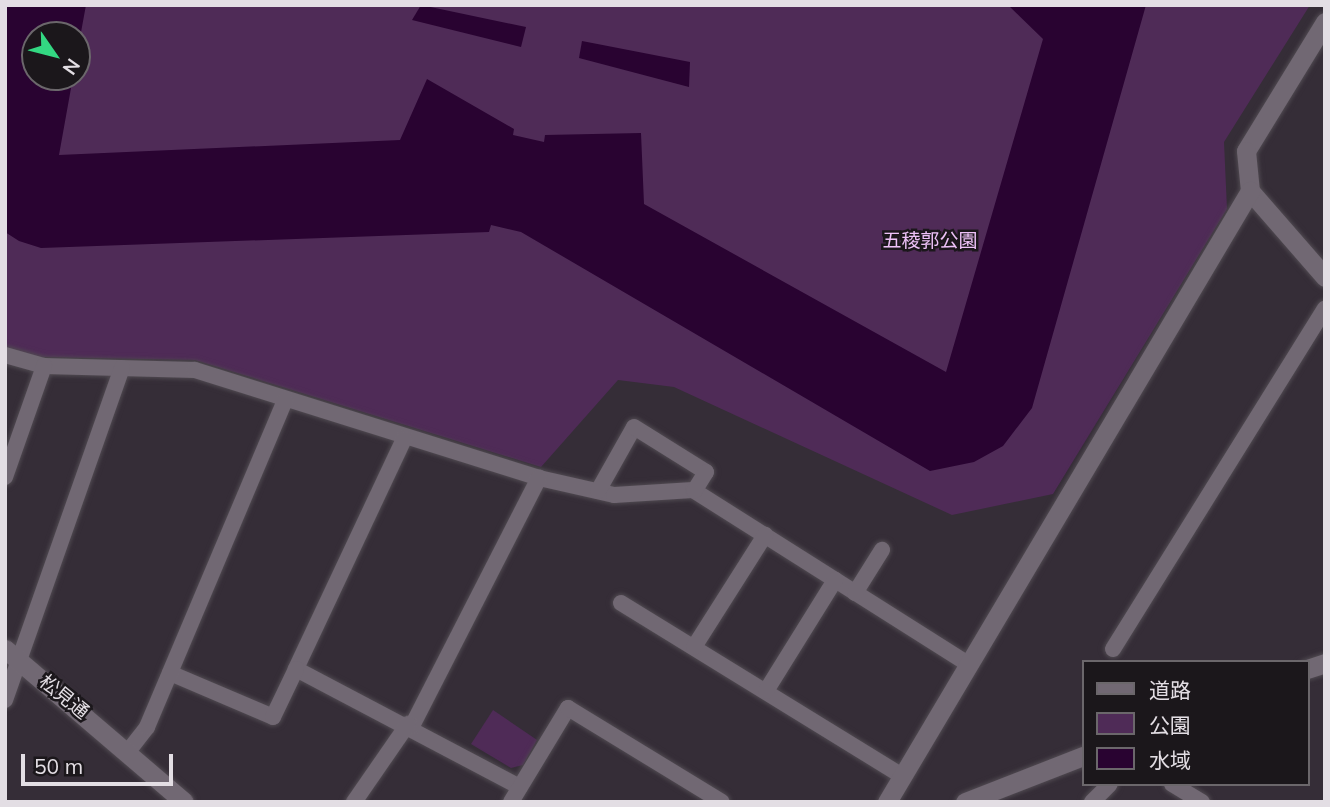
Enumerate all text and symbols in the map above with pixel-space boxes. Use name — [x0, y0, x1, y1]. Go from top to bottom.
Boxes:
north arrow — [21, 21, 91, 91]
text: N — [58, 54, 86, 80]
park label: 五稜郭公園 — [883, 230, 977, 252]
legend — [1082, 660, 1309, 786]
street label: 松見通 — [35, 670, 93, 724]
text: 道路 — [1149, 677, 1191, 703]
text: 公園 — [1149, 712, 1191, 738]
scale bar — [24, 740, 177, 784]
text: 水域 — [1149, 747, 1191, 773]
text: 50 m — [34, 753, 83, 779]

